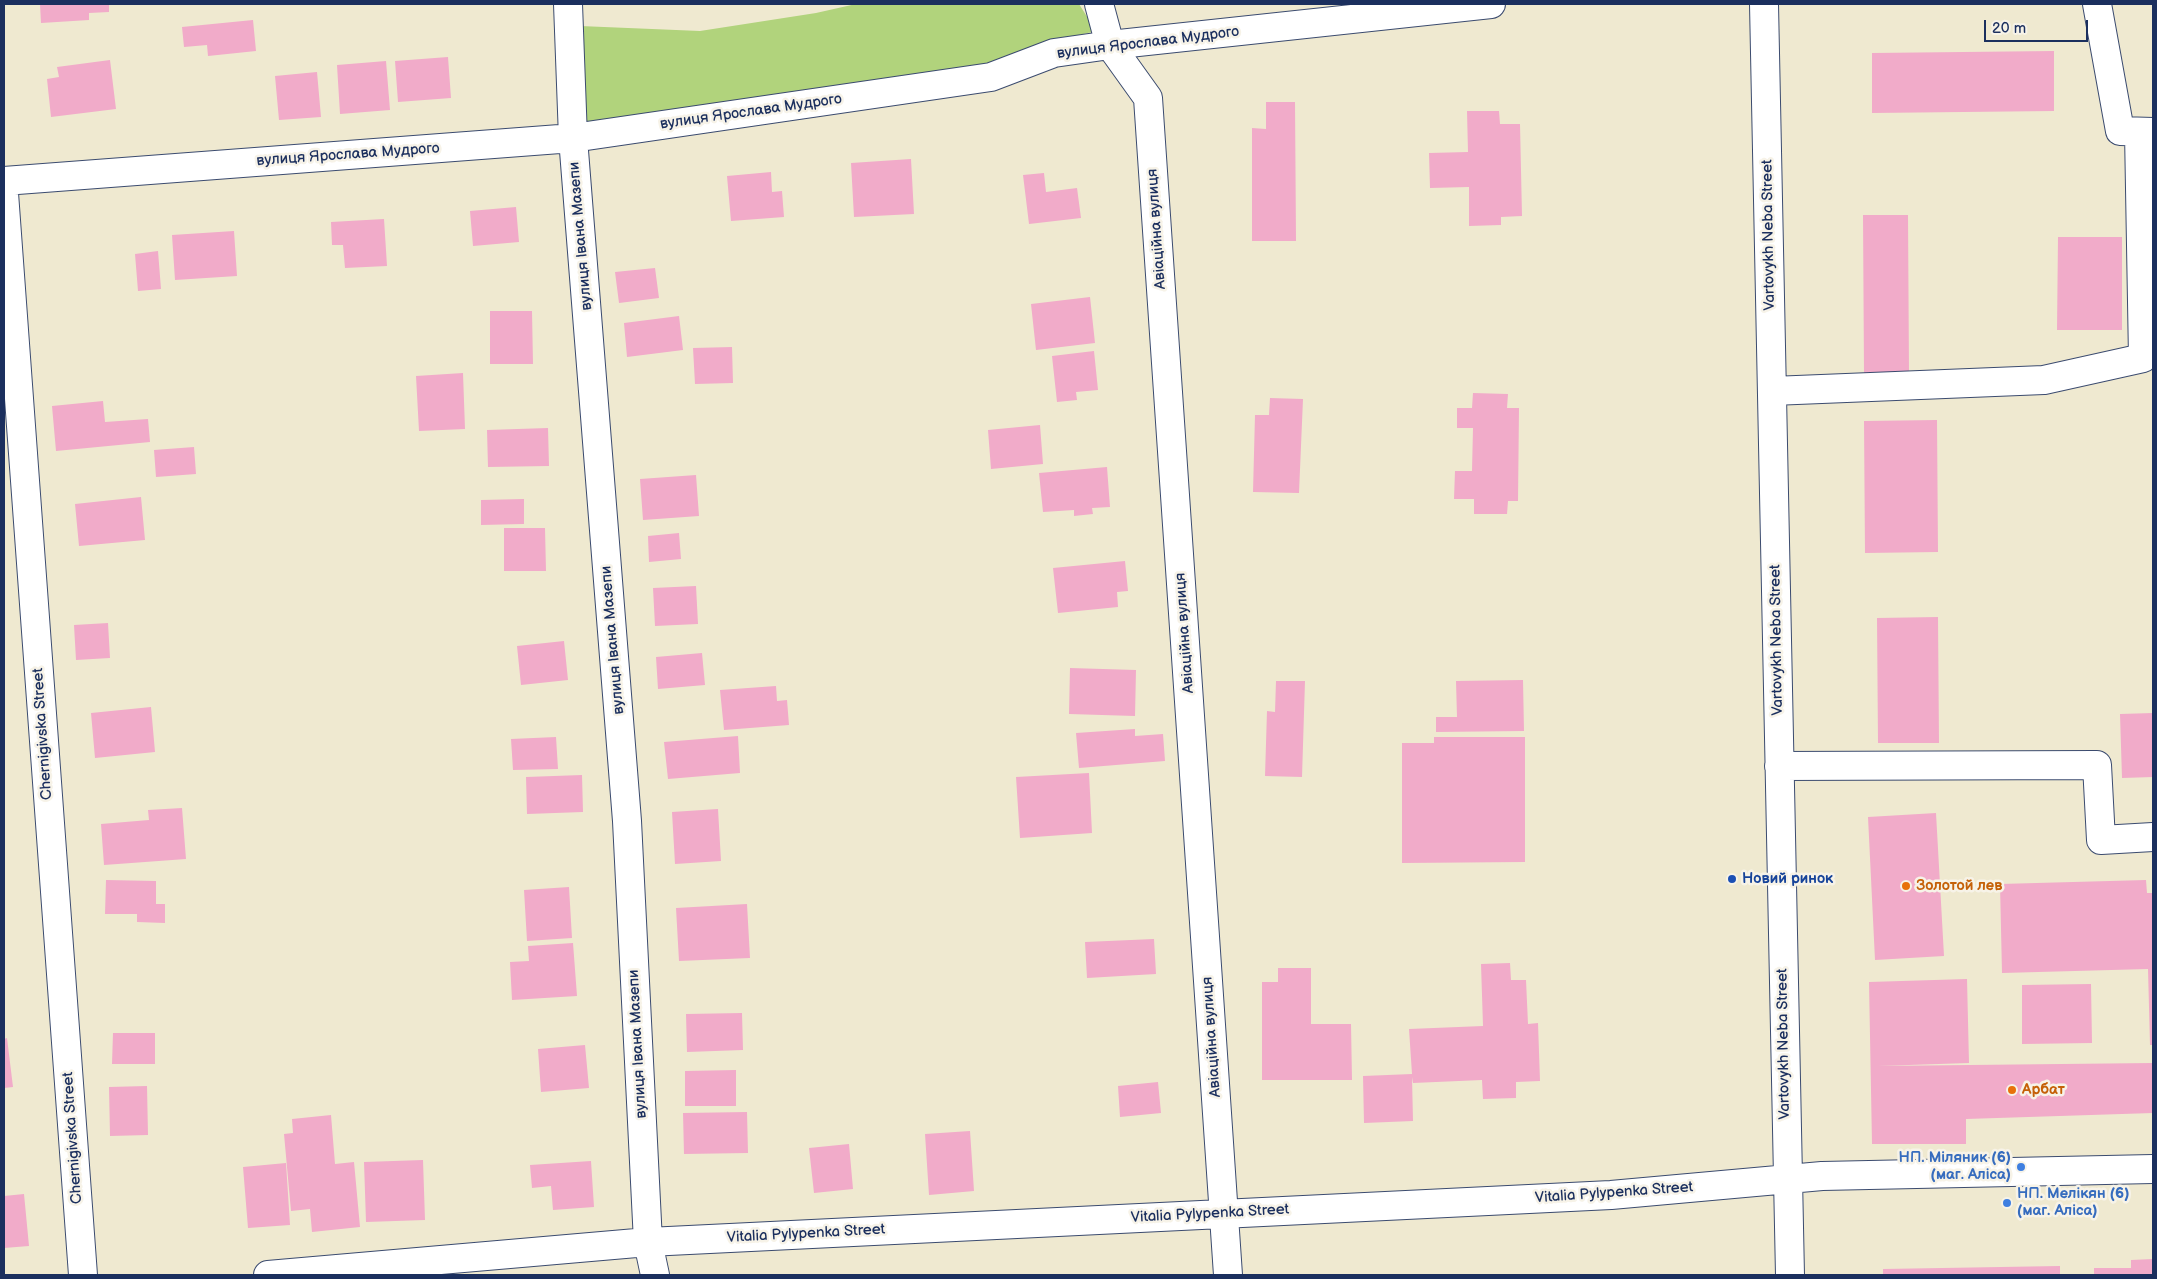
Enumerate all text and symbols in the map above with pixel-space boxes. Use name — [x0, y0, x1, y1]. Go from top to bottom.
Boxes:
scale bar — [1987, 10, 2091, 42]
text: 20 m — [1992, 19, 2026, 38]
street label: вулиця Ярослава Мудрого — [1056, 23, 1240, 63]
street label: вулиця Ярослава Мудрого — [659, 90, 843, 134]
street label: вулиця Ярослава Мудрого — [256, 140, 440, 170]
street label: Vartovykh Neba Street — [1759, 159, 1779, 311]
street label: вулиця Івана Мазепи — [566, 161, 596, 311]
street label: Авіаційна вулиця — [1144, 168, 1170, 290]
street label: Vartovykh Neba Street — [1767, 564, 1787, 716]
street label: вулиця Івана Мазепи — [598, 565, 628, 715]
street label: Авіаційна вулиця — [1172, 572, 1198, 694]
street label: Chernigivska Street — [29, 667, 57, 801]
place label: Новий ринок — [1742, 870, 1833, 888]
marker: Новий ринок — [1726, 873, 1738, 885]
place label: Золотой лев — [1916, 877, 2002, 895]
marker: Золотой лев — [1900, 880, 1912, 892]
street label: Vartovykh Neba Street — [1774, 968, 1794, 1120]
street label: вулиця Івана Мазепи — [625, 969, 651, 1119]
street label: Авіаційна вулиця — [1199, 976, 1225, 1098]
street label: Chernigivska Street — [59, 1071, 87, 1205]
place label: Арбат — [2022, 1081, 2065, 1099]
marker: Арбат — [2006, 1084, 2018, 1096]
place label: НП. Міляник (6) (маг. Аліса) — [1899, 1149, 2011, 1184]
marker: НП. Міляник (6) (маг. Аліса) — [2015, 1161, 2027, 1173]
street label: Vitalia Pylypenka Street — [1534, 1178, 1694, 1208]
place label: НП. Мелікян (6) (маг. Аліса) — [2017, 1185, 2129, 1220]
marker: НП. Мелікян (6) (маг. Аліса) — [2001, 1197, 2013, 1209]
street label: Vitalia Pylypenka Street — [1130, 1201, 1290, 1227]
street label: Vitalia Pylypenka Street — [726, 1221, 886, 1247]

